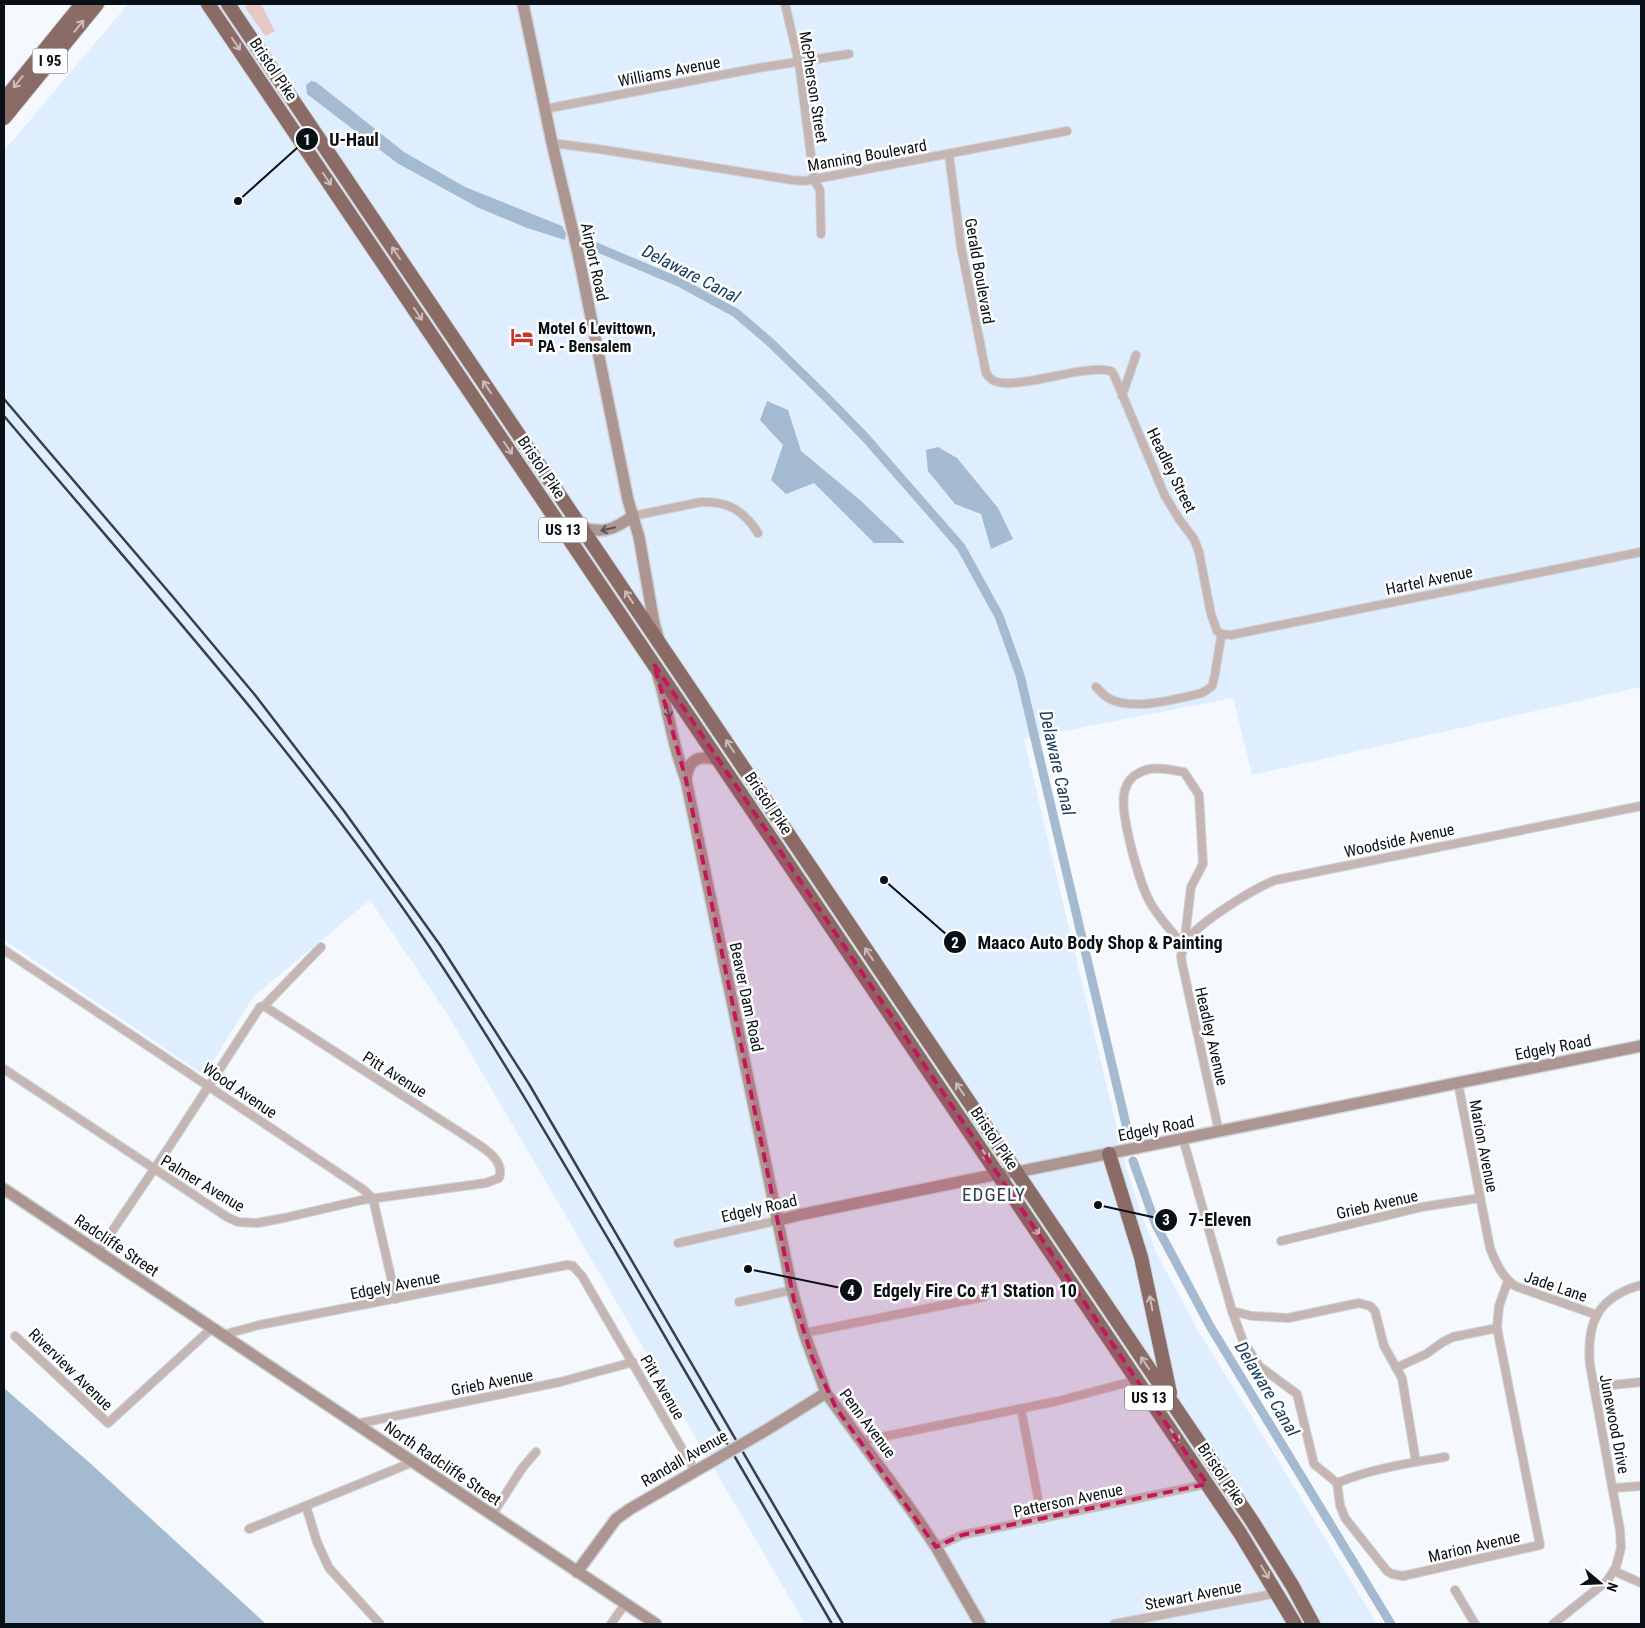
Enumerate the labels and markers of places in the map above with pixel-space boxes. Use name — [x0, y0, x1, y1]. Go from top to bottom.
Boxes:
callout: U-Haul — [294, 123, 389, 156]
place label: Motel 6 Levittown, PA - Bensalem — [538, 319, 656, 356]
hotel icon: Motel 6 Levittown, PA - Bensalem — [509, 324, 535, 350]
callout: Maaco Auto Body Shop & Painting — [942, 926, 1232, 959]
callout: 7-Eleven — [1154, 1203, 1262, 1236]
callout: Edgely Fire Co #1 Station 10 — [838, 1274, 1087, 1307]

